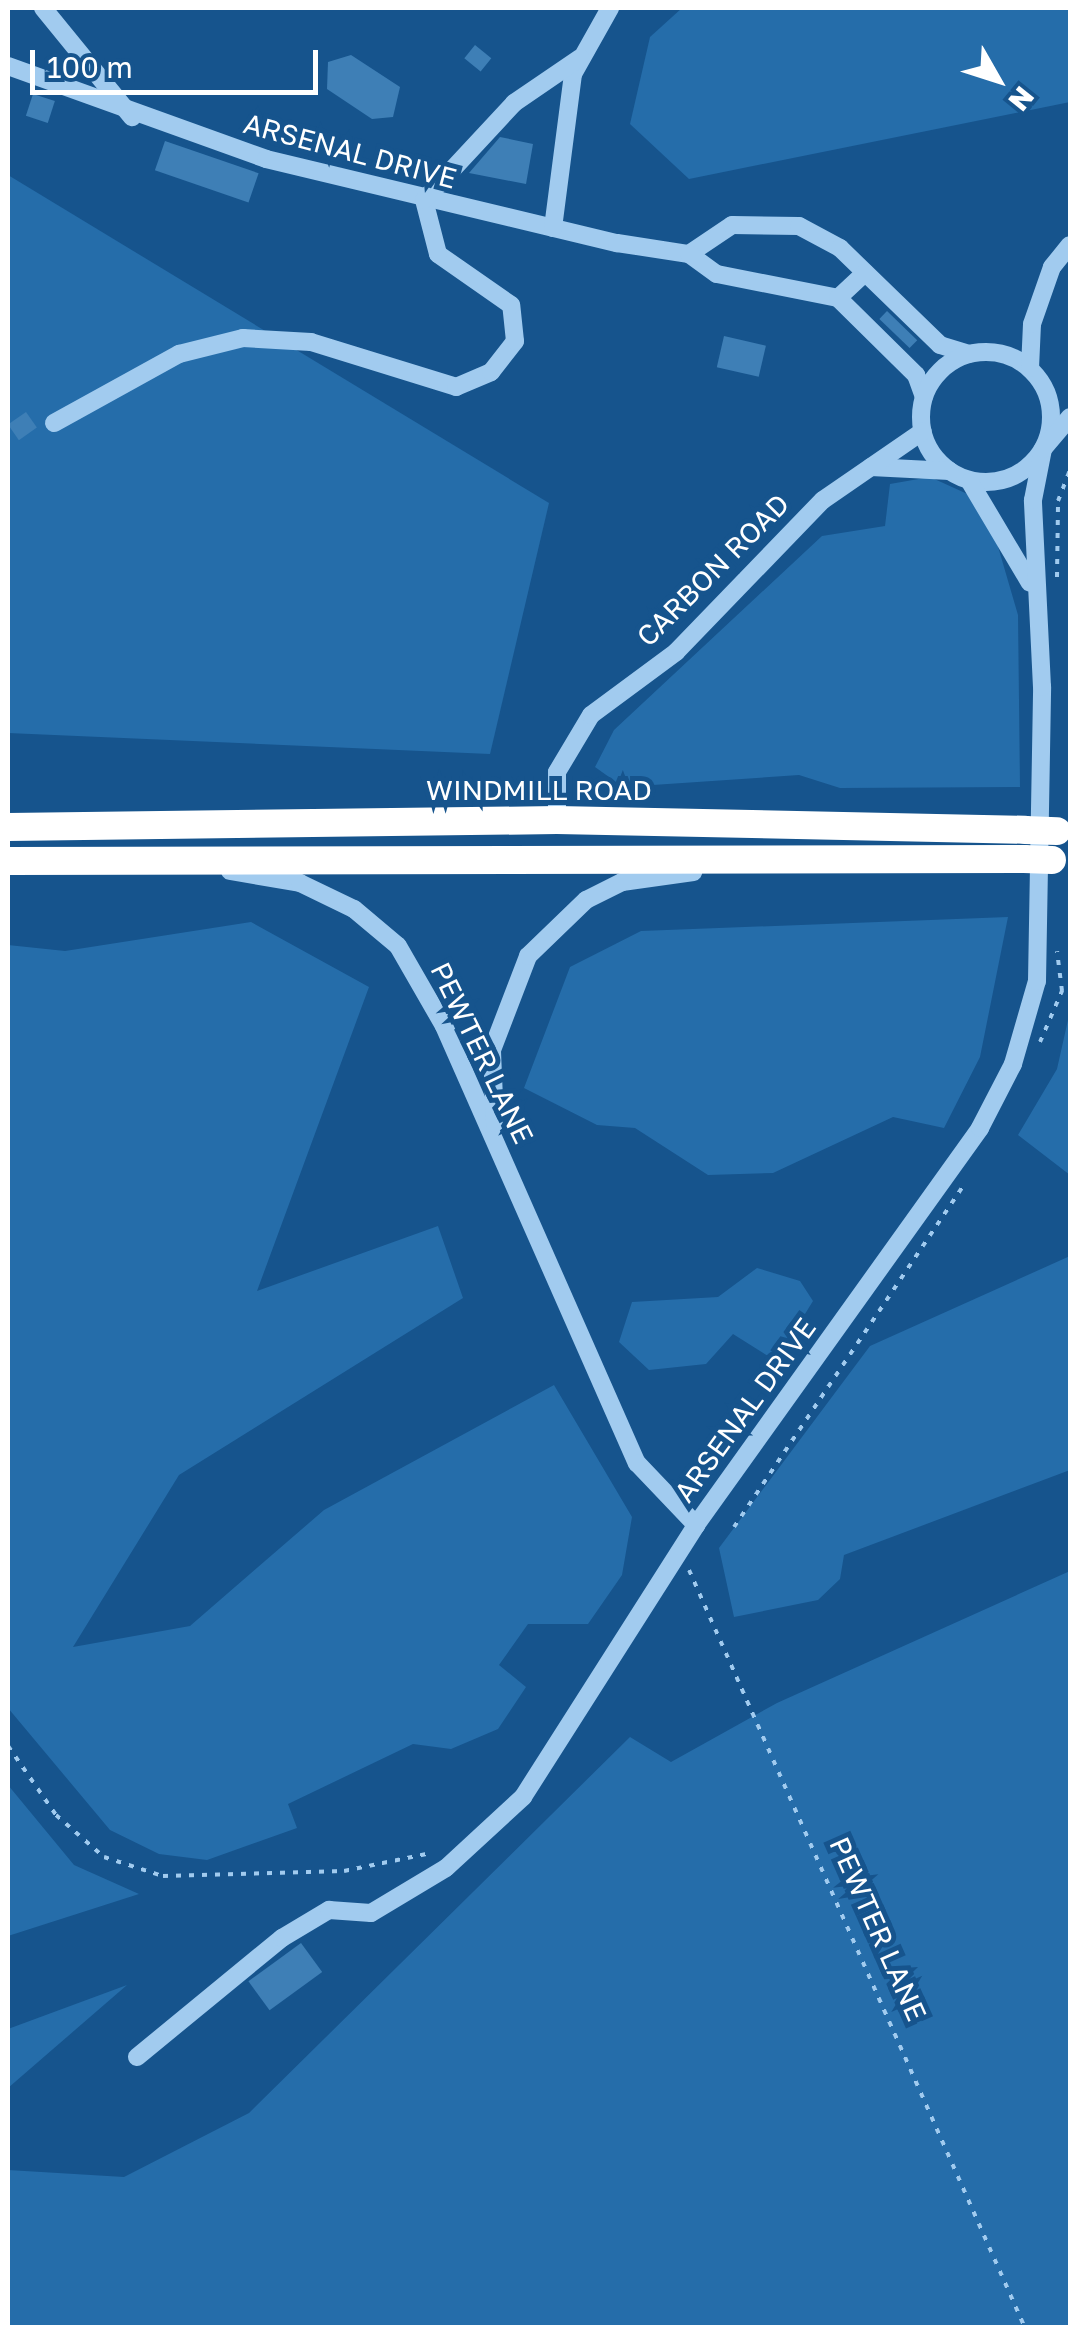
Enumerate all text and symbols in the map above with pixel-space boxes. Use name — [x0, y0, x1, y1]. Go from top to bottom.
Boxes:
scale bar — [35, 30, 322, 92]
north arrow — [948, 30, 1048, 130]
text: 100 m — [47, 49, 133, 85]
text: N — [1002, 81, 1041, 118]
street label: ARSENAL DRIVE — [240, 106, 460, 196]
street label: CARBON ROAD — [630, 487, 796, 653]
street label: WINDMILL ROAD — [426, 773, 652, 807]
street label: PEWTER LANE — [424, 957, 540, 1149]
street label: ARSENAL DRIVE — [667, 1312, 823, 1508]
street label: PEWTER LANE — [822, 1832, 934, 2026]

